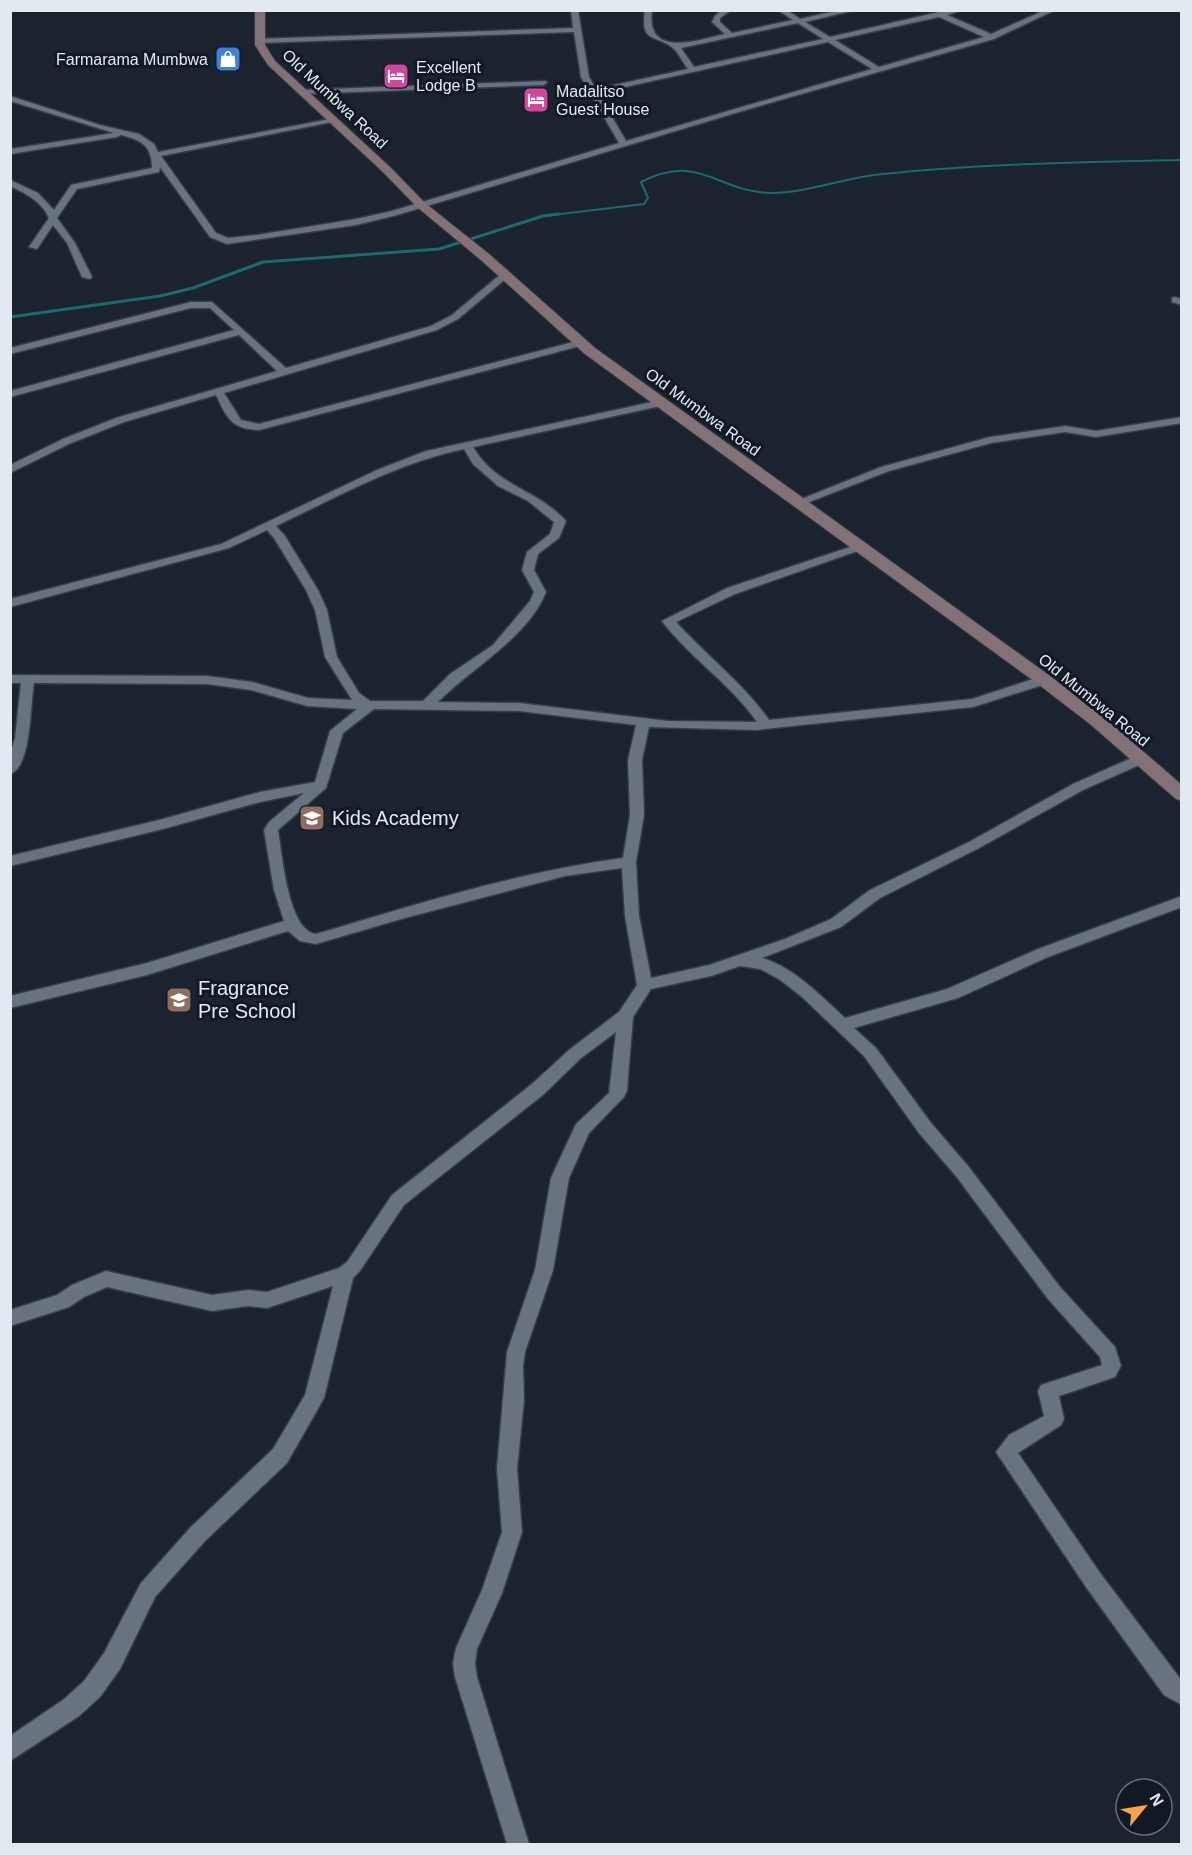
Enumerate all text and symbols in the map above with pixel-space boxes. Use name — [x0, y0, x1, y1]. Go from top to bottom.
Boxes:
shop icon: Farmarama Mumbwa — [213, 44, 243, 74]
street label: Old Mumbwa Road — [279, 46, 391, 152]
place label: Farmarama Mumbwa — [56, 51, 208, 68]
place label: Excellent Lodge B — [416, 59, 481, 94]
hotel icon: Excellent Lodge B — [381, 61, 411, 91]
place label: Madalitso Guest House — [556, 83, 649, 118]
hotel icon: Madalitso Guest House — [521, 85, 551, 115]
street label: Old Mumbwa Road — [643, 365, 763, 459]
street label: Old Mumbwa Road — [1035, 650, 1153, 750]
school or university icon: Kids Academy — [297, 803, 327, 833]
place label: Kids Academy — [332, 807, 459, 829]
place label: Fragrance Pre School — [198, 977, 296, 1022]
school or university icon: Fragrance Pre School — [164, 985, 194, 1015]
north arrow — [1114, 1777, 1174, 1837]
text: N — [1146, 1790, 1167, 1809]

